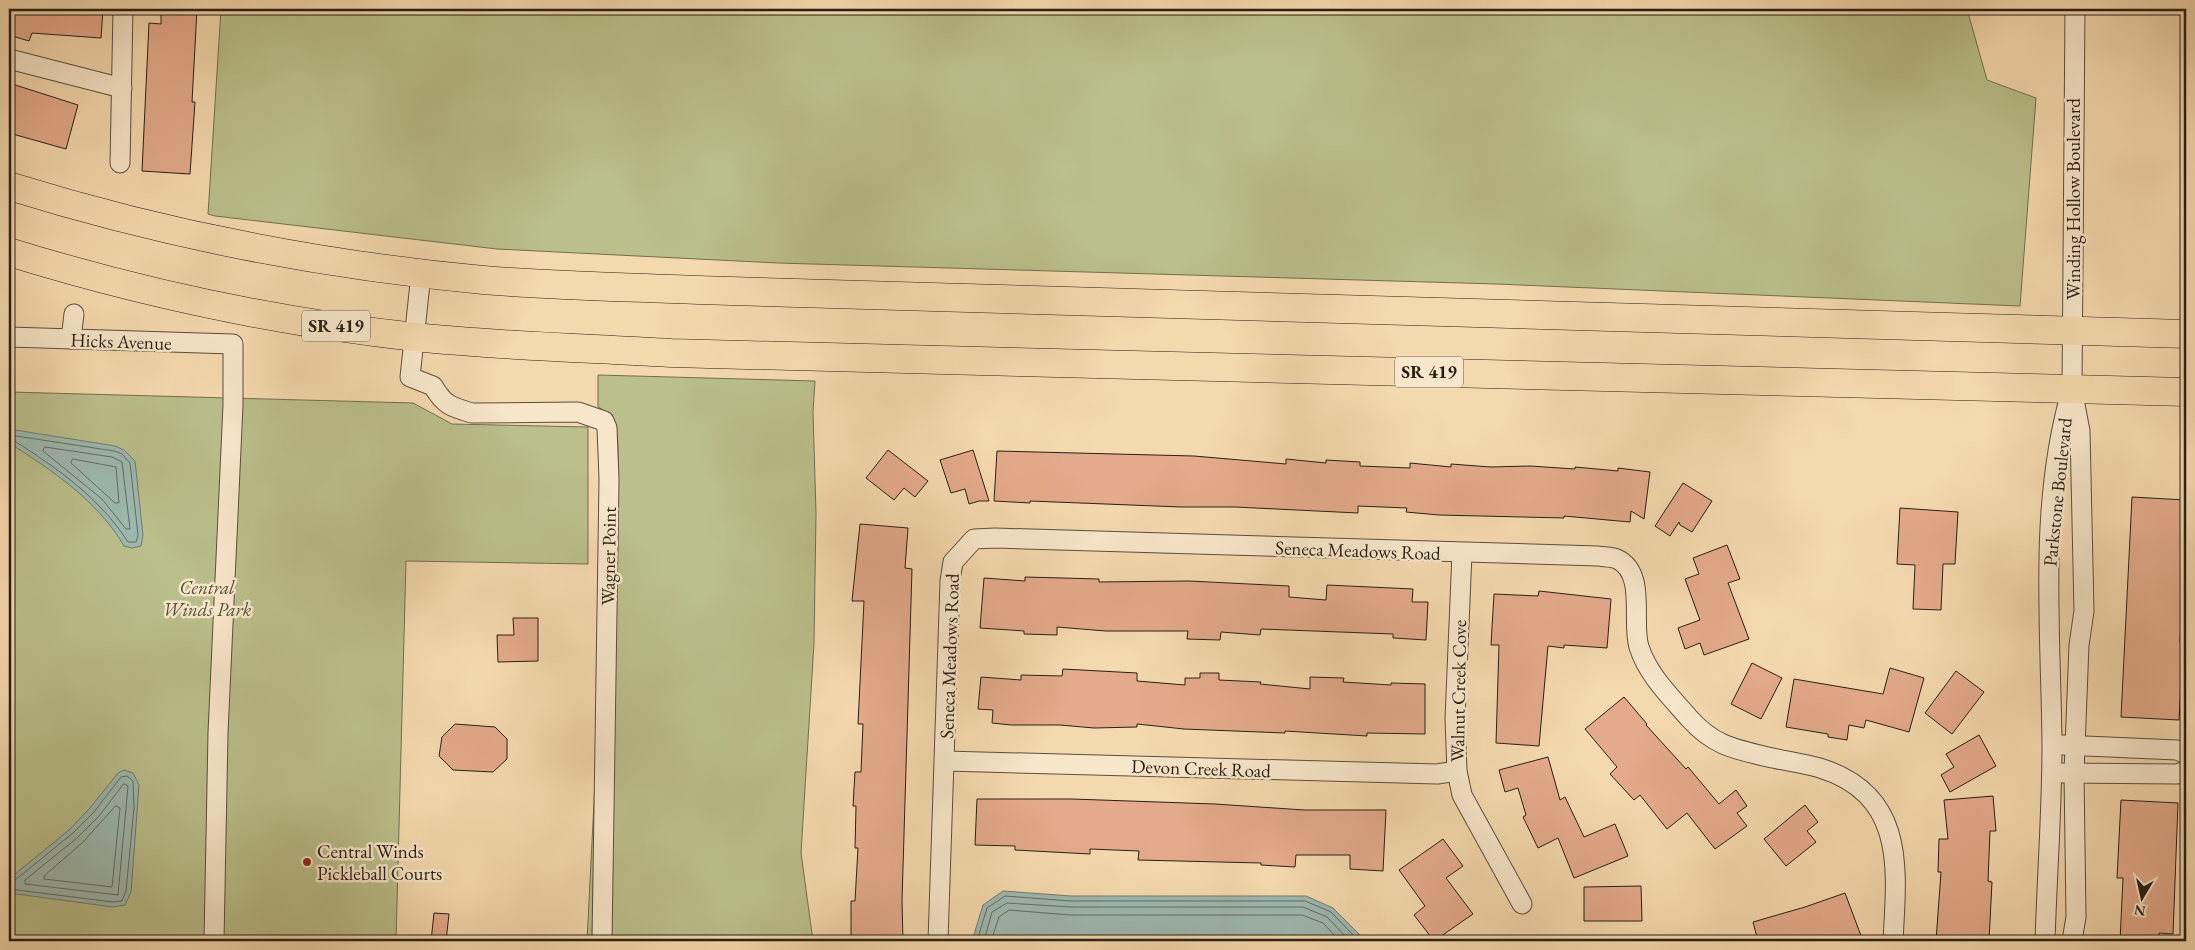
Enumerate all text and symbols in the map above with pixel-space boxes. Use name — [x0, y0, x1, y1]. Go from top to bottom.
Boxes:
street label: Winding Hollow Boulevard — [2061, 98, 2086, 300]
road number: SR 419 — [302, 310, 370, 342]
street label: Hicks Avenue — [70, 327, 172, 356]
road number: SR 419 — [1395, 357, 1463, 388]
street label: Parkstone Boulevard — [2037, 416, 2078, 568]
street label: Wagner Point — [595, 507, 622, 605]
street label: Seneca Meadows Road — [1275, 535, 1442, 566]
street label: Seneca Meadows Road — [934, 572, 965, 739]
park label: Central Winds Park — [163, 575, 252, 622]
street label: Walnut Creek Cove — [1445, 620, 1472, 762]
street label: Devon Creek Road — [1131, 754, 1272, 783]
place label: Central Winds Pickleball Courts — [317, 839, 442, 886]
marker: Central Winds Pickleball Courts — [301, 856, 313, 868]
north arrow — [2118, 872, 2168, 922]
text: N — [2132, 901, 2147, 921]

